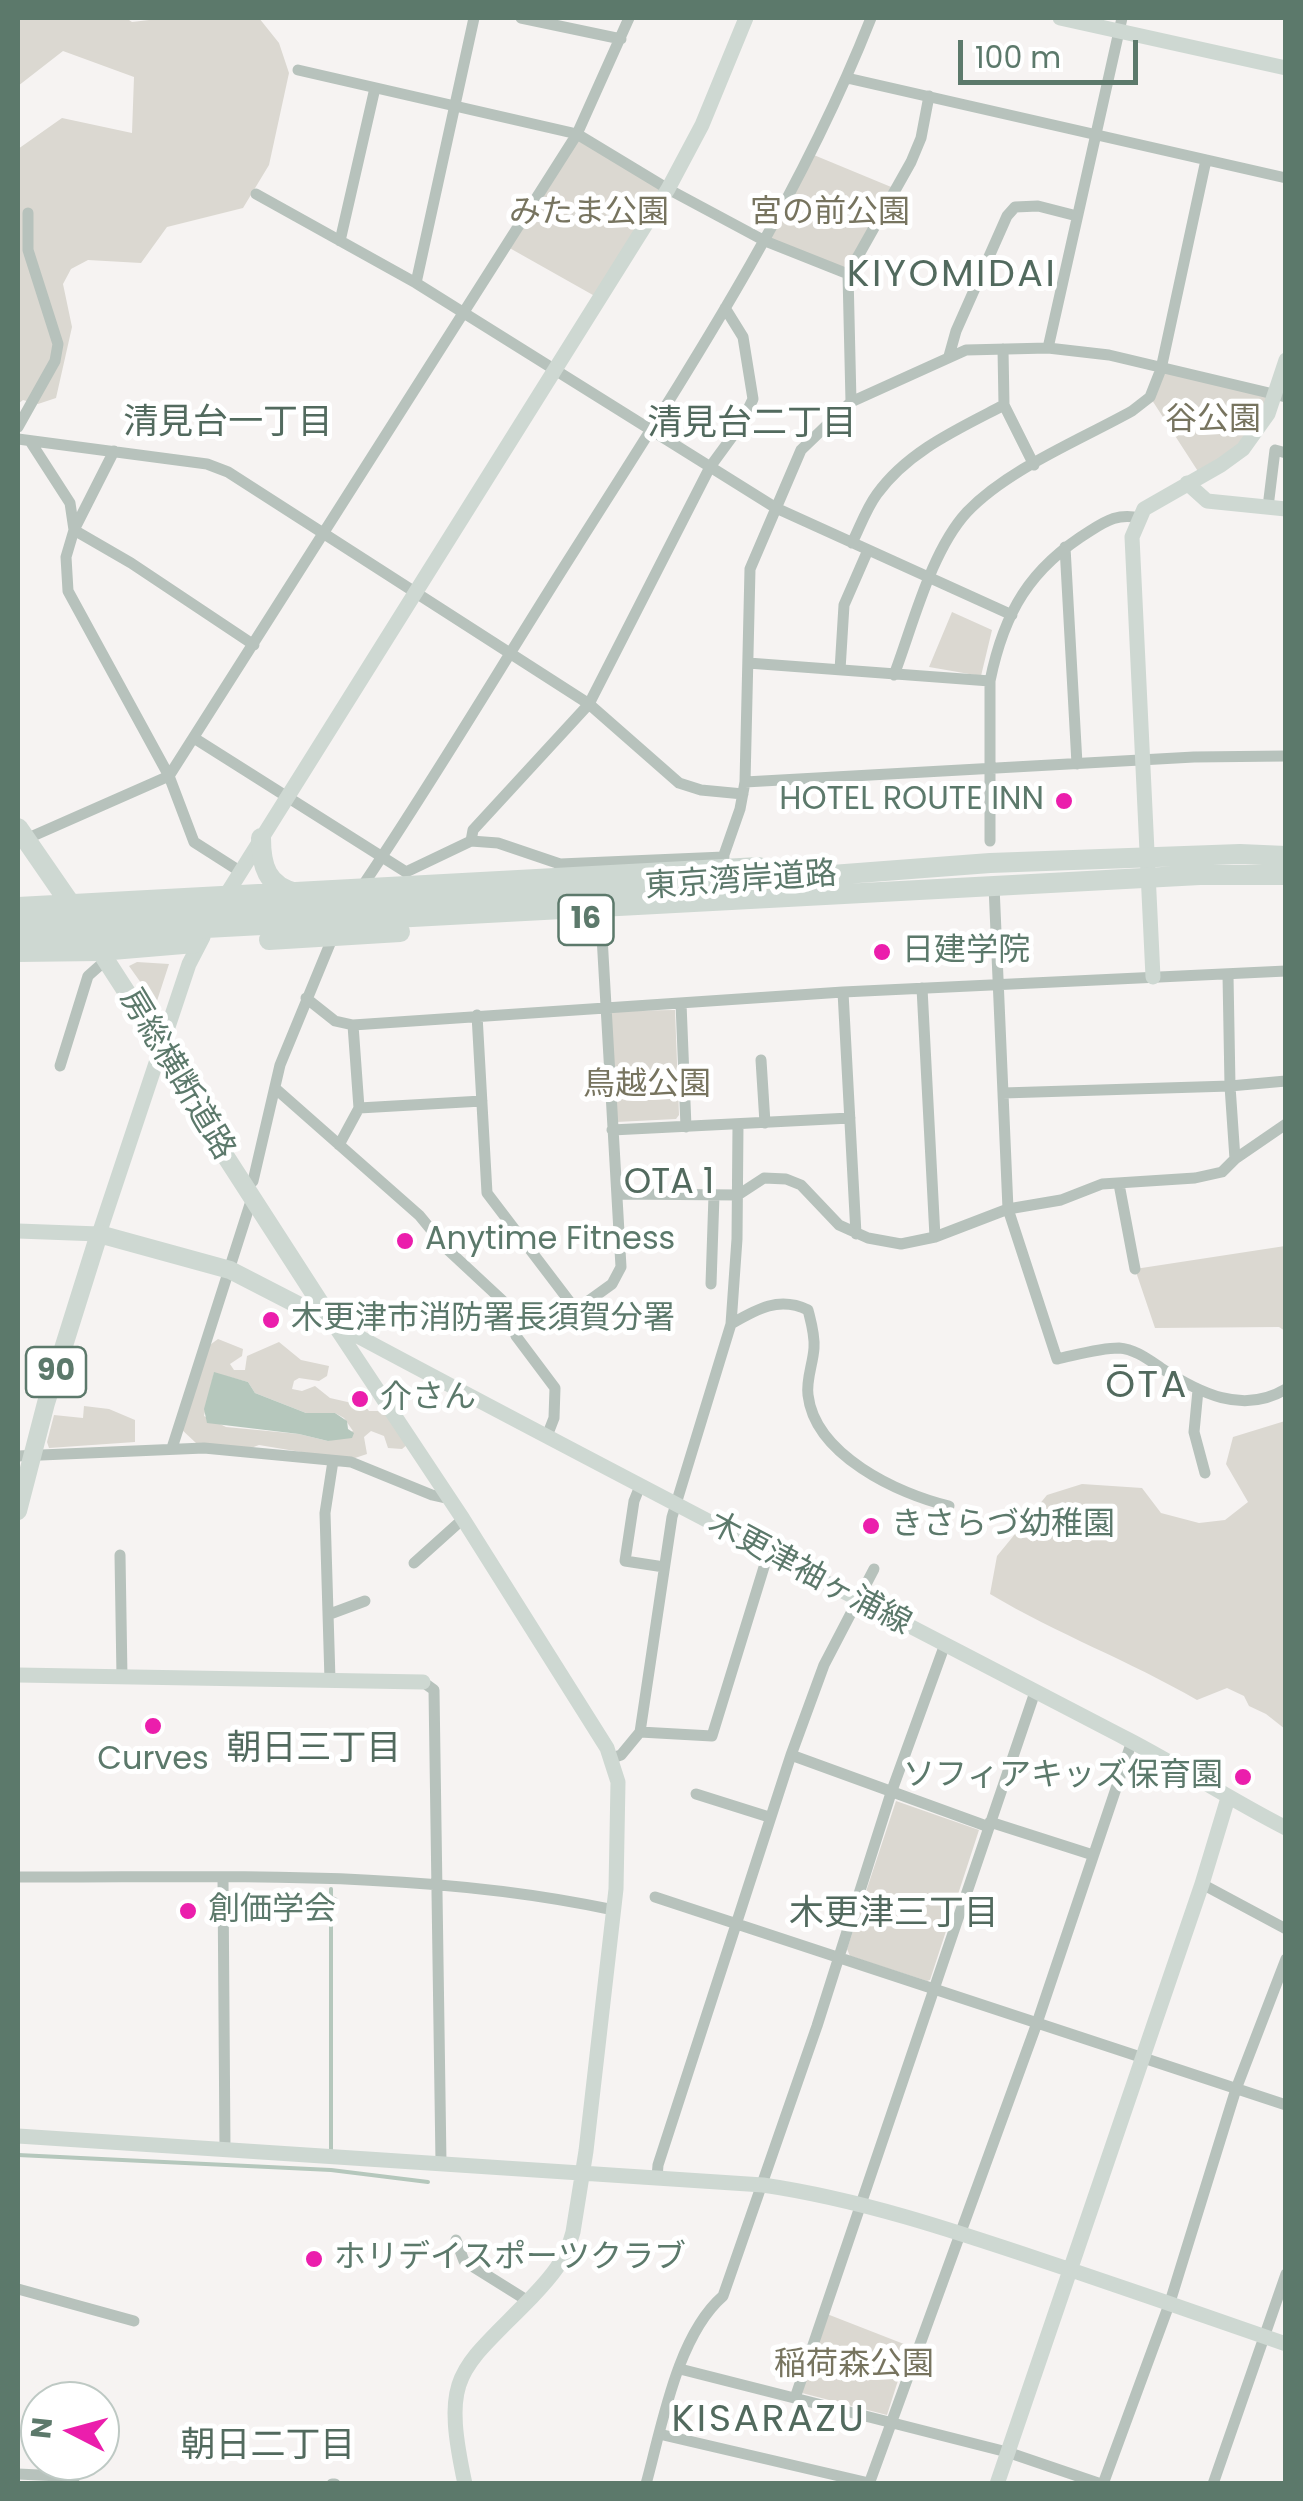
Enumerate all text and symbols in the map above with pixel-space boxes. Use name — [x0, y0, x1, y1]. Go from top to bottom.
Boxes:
scale bar — [963, 20, 1143, 82]
text: 100 m — [975, 36, 1061, 79]
park label: みたま公園 — [509, 195, 669, 233]
park label: 宮の前公園 — [750, 195, 910, 233]
district label: KIYOMIDAI — [847, 253, 1057, 299]
park label: 谷公園 — [1165, 402, 1261, 440]
district label: 清見台一丁目 — [123, 403, 333, 445]
district label: 清見台二丁目 — [647, 404, 857, 446]
place label: HOTEL ROUTE INN — [779, 782, 1044, 820]
marker: HOTEL ROUTE INN — [1053, 790, 1075, 812]
street label: 東京湾岸道路 — [644, 856, 838, 908]
road number: 16 — [558, 895, 614, 945]
place label: 日建学院 — [902, 933, 1030, 971]
marker: 日建学院 — [871, 941, 893, 963]
street label: 房総横断道路 — [110, 983, 242, 1167]
park label: 鳥越公園 — [583, 1067, 711, 1105]
district label: OTA 1 — [617, 1163, 721, 1205]
place label: Anytime Fitness — [425, 1222, 675, 1260]
marker: Anytime Fitness — [394, 1230, 416, 1252]
place label: 木更津市消防署長須賀分署 — [291, 1301, 675, 1339]
marker: 木更津市消防署長須賀分署 — [260, 1309, 282, 1331]
road number: 90 — [26, 1347, 86, 1397]
district label: ŌTA — [1105, 1364, 1189, 1410]
place label: 介さん — [380, 1380, 476, 1418]
marker: 介さん — [349, 1388, 371, 1410]
street label: 木更津袖ヶ浦線 — [701, 1505, 917, 1645]
place label: きさらづ幼稚園 — [891, 1507, 1115, 1545]
marker: きさらづ幼稚園 — [860, 1515, 882, 1537]
marker: Curves — [142, 1715, 164, 1737]
district label: 朝日三丁目 — [227, 1729, 401, 1771]
place label: Curves — [97, 1742, 209, 1780]
place label: ソフィアキッズ保育園 — [903, 1758, 1223, 1796]
marker: ソフィアキッズ保育園 — [1232, 1766, 1254, 1788]
place label: 創価学会 — [208, 1892, 336, 1930]
district label: 木更津三丁目 — [789, 1894, 999, 1936]
marker: 創価学会 — [177, 1900, 199, 1922]
place label: ホリデイスポーツクラブ — [334, 2240, 686, 2278]
marker: ホリデイスポーツクラブ — [303, 2248, 325, 2270]
park label: 稲荷森公園 — [774, 2347, 934, 2385]
north arrow — [20, 2381, 120, 2481]
district label: KISARAZU — [672, 2398, 866, 2444]
text: N — [21, 2416, 62, 2441]
district label: 朝日二丁目 — [181, 2426, 355, 2468]

